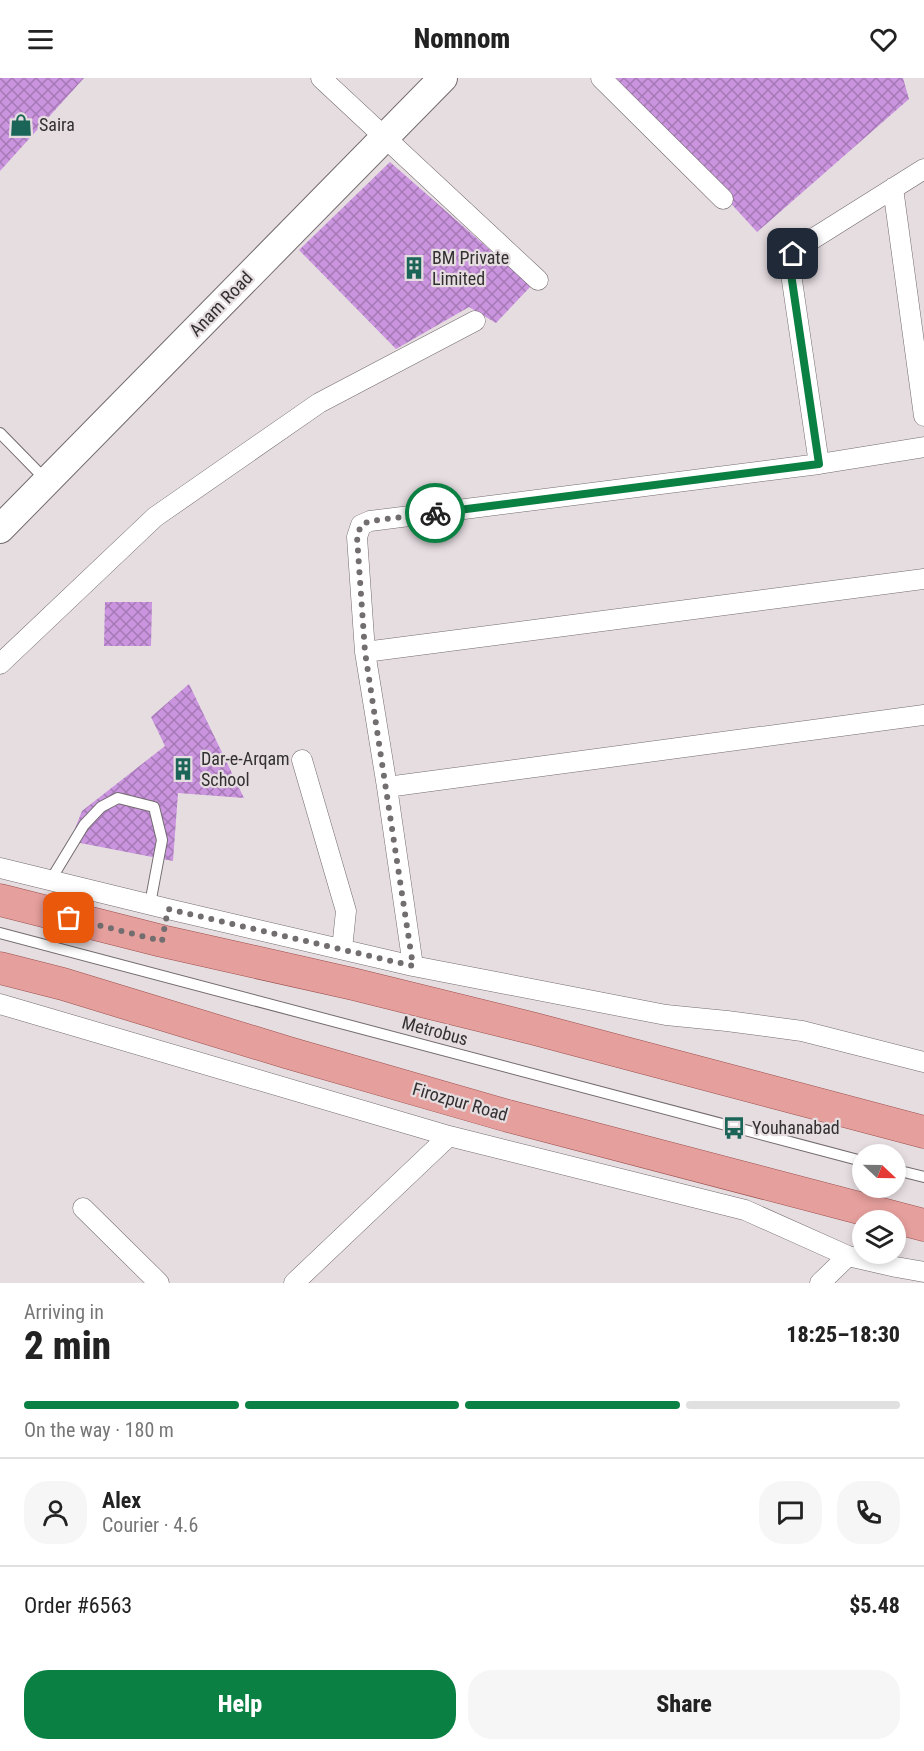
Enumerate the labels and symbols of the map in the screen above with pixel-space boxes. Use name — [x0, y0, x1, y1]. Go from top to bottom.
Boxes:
shop icon: Saira — [8, 112, 34, 138]
place label: Saira — [39, 114, 75, 135]
pin — [767, 228, 818, 279]
place label: BM Private Limited — [432, 247, 509, 289]
building icon: BM Private Limited — [401, 255, 427, 281]
street label: Anam Road — [185, 267, 257, 340]
courier — [405, 483, 465, 543]
place label: Dar-e-Arqam School — [201, 748, 290, 790]
building icon: Dar-e-Arqam School — [170, 756, 196, 782]
pin — [43, 892, 94, 943]
street label: Metrobus — [400, 1012, 470, 1049]
street label: Firozpur Road — [410, 1078, 510, 1125]
bus stop icon: Youhanabad — [721, 1115, 747, 1141]
place label: Youhanabad — [752, 1117, 840, 1138]
north arrow — [852, 1144, 906, 1198]

